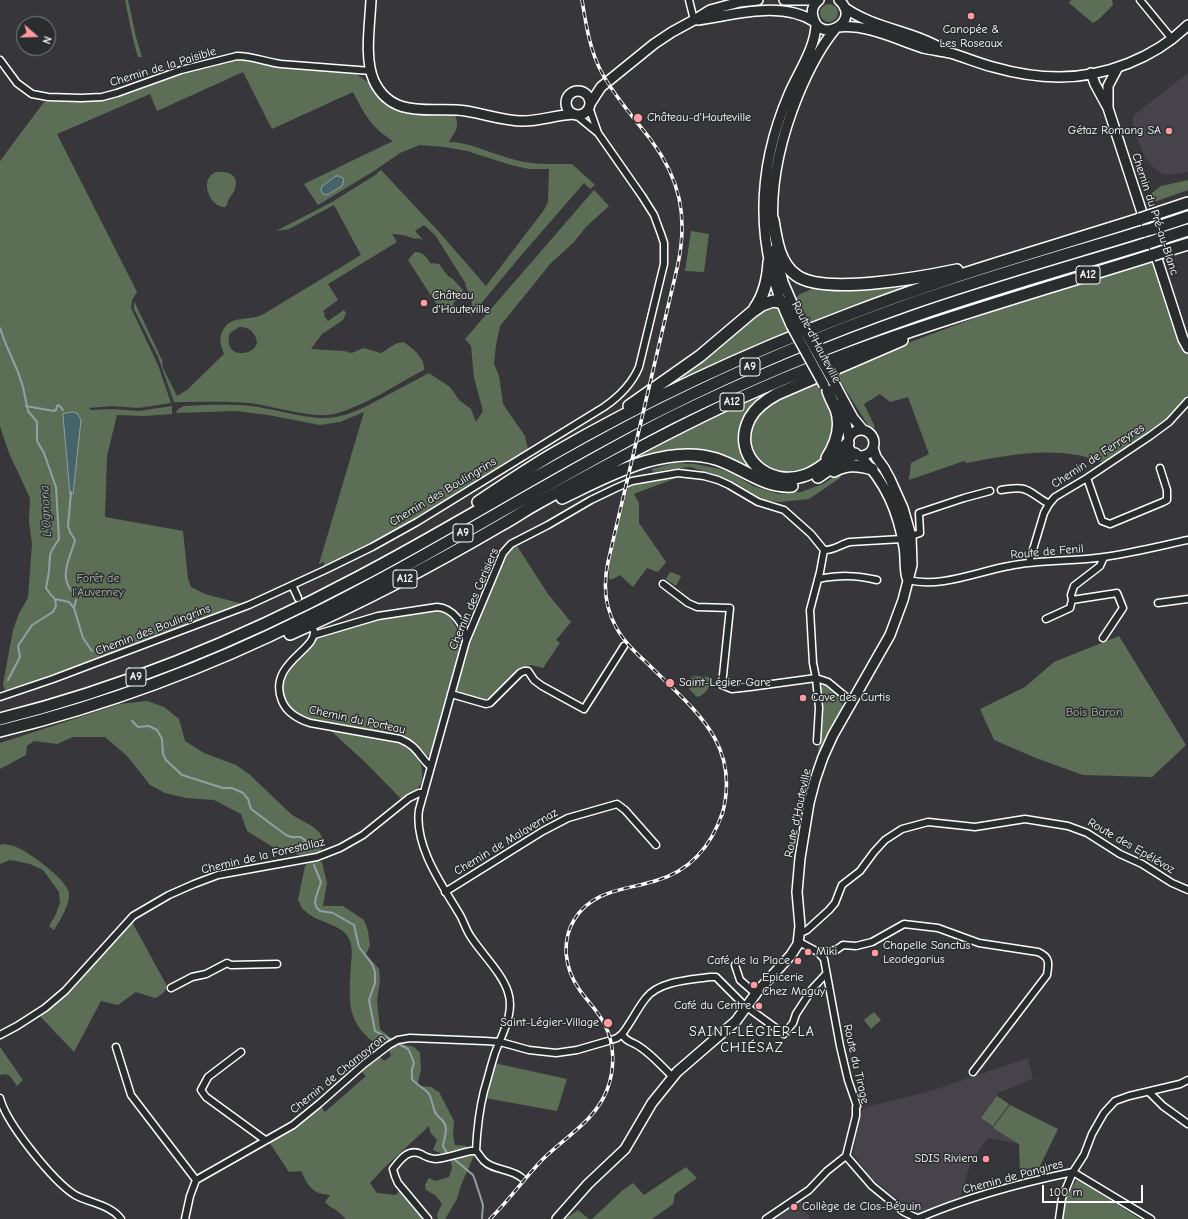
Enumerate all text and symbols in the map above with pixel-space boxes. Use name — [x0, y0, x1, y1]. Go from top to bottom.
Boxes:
marker: Canopée & Les Roseaux — [966, 11, 976, 21]
north arrow — [16, 16, 56, 56]
place label: Canopée & Les Roseaux — [939, 23, 1003, 51]
text: N — [39, 34, 54, 46]
street label: Chemin de la Paisible — [108, 44, 218, 90]
place label: Château-d'Hauteville — [647, 111, 751, 125]
marker: Château-d'Hauteville — [632, 112, 644, 124]
place label: Gétaz Romang SA — [1068, 124, 1161, 138]
marker: Gétaz Romang SA — [1164, 126, 1174, 136]
street label: Chemin du Pré-au-Blanc — [1128, 151, 1182, 277]
road number: A12 — [1076, 266, 1100, 284]
place label: Château d'Hauteville — [432, 289, 490, 317]
marker: Château d'Hauteville — [419, 298, 429, 308]
street label: Route d'Hauteville — [788, 299, 844, 385]
road number: A9 — [740, 358, 760, 376]
road number: A12 — [720, 393, 744, 411]
street label: Chemin de Ferreyres — [1049, 421, 1147, 491]
street label: Chemin des Boulingrins — [387, 454, 499, 530]
water label: L'Ognona — [37, 485, 55, 537]
road number: A9 — [453, 524, 473, 542]
street label: Route de Fenil — [1010, 542, 1084, 562]
street label: Chemin des Cerisiers — [446, 546, 502, 652]
road number: A12 — [393, 570, 417, 588]
park label: Forêt de l'Auverney — [72, 572, 124, 600]
street label: Chemin des Boulingrins — [94, 601, 212, 659]
road number: A9 — [126, 668, 146, 686]
place label: Saint-Légier-Gare — [679, 676, 771, 690]
marker: Saint-Légier-Gare — [664, 677, 676, 689]
place label: Cave des Curtis — [811, 691, 890, 705]
marker: Cave des Curtis — [798, 693, 808, 703]
street label: Chemin du Porteau — [307, 703, 407, 737]
park label: Bois Baron — [1066, 706, 1122, 720]
street label: Route d'Hauteville — [782, 767, 814, 859]
street label: Chemin de Malavernaz — [452, 805, 560, 879]
street label: Route des Epélévoz — [1085, 815, 1177, 877]
street label: Chemin de la Forestallaz — [200, 835, 326, 877]
place label: Chapelle Sanctus Leodegarius — [883, 939, 970, 967]
place label: Miki — [816, 945, 837, 959]
marker: Miki — [803, 947, 813, 957]
marker: Chapelle Sanctus Leodegarius — [870, 948, 880, 958]
place label: Café de la Place — [707, 954, 790, 968]
marker: Café de la Place — [793, 956, 803, 966]
place label: Epicerie Chez Maguy — [762, 971, 825, 999]
marker: Epicerie Chez Maguy — [749, 980, 759, 990]
place label: Café du Centre — [674, 999, 751, 1013]
marker: Café du Centre — [754, 1001, 764, 1011]
place label: Saint-Légier-Village — [500, 1016, 599, 1030]
marker: Saint-Légier-Village — [602, 1017, 614, 1029]
street label: Route du Tirage — [840, 1023, 872, 1105]
district label: SAINT-LÉGIER-LA CHIÉSAZ — [689, 1024, 815, 1056]
street label: Chemin de Chamoyron — [287, 1031, 389, 1117]
place label: SDIS Riviera — [914, 1152, 978, 1166]
marker: SDIS Riviera — [981, 1154, 991, 1164]
street label: Chemin de Pangires — [961, 1157, 1065, 1197]
scale bar — [1044, 1177, 1145, 1203]
text: 100 m — [1049, 1185, 1082, 1199]
place label: Collège de Clos-Béguin — [802, 1200, 921, 1214]
marker: Collège de Clos-Béguin — [789, 1202, 799, 1212]

